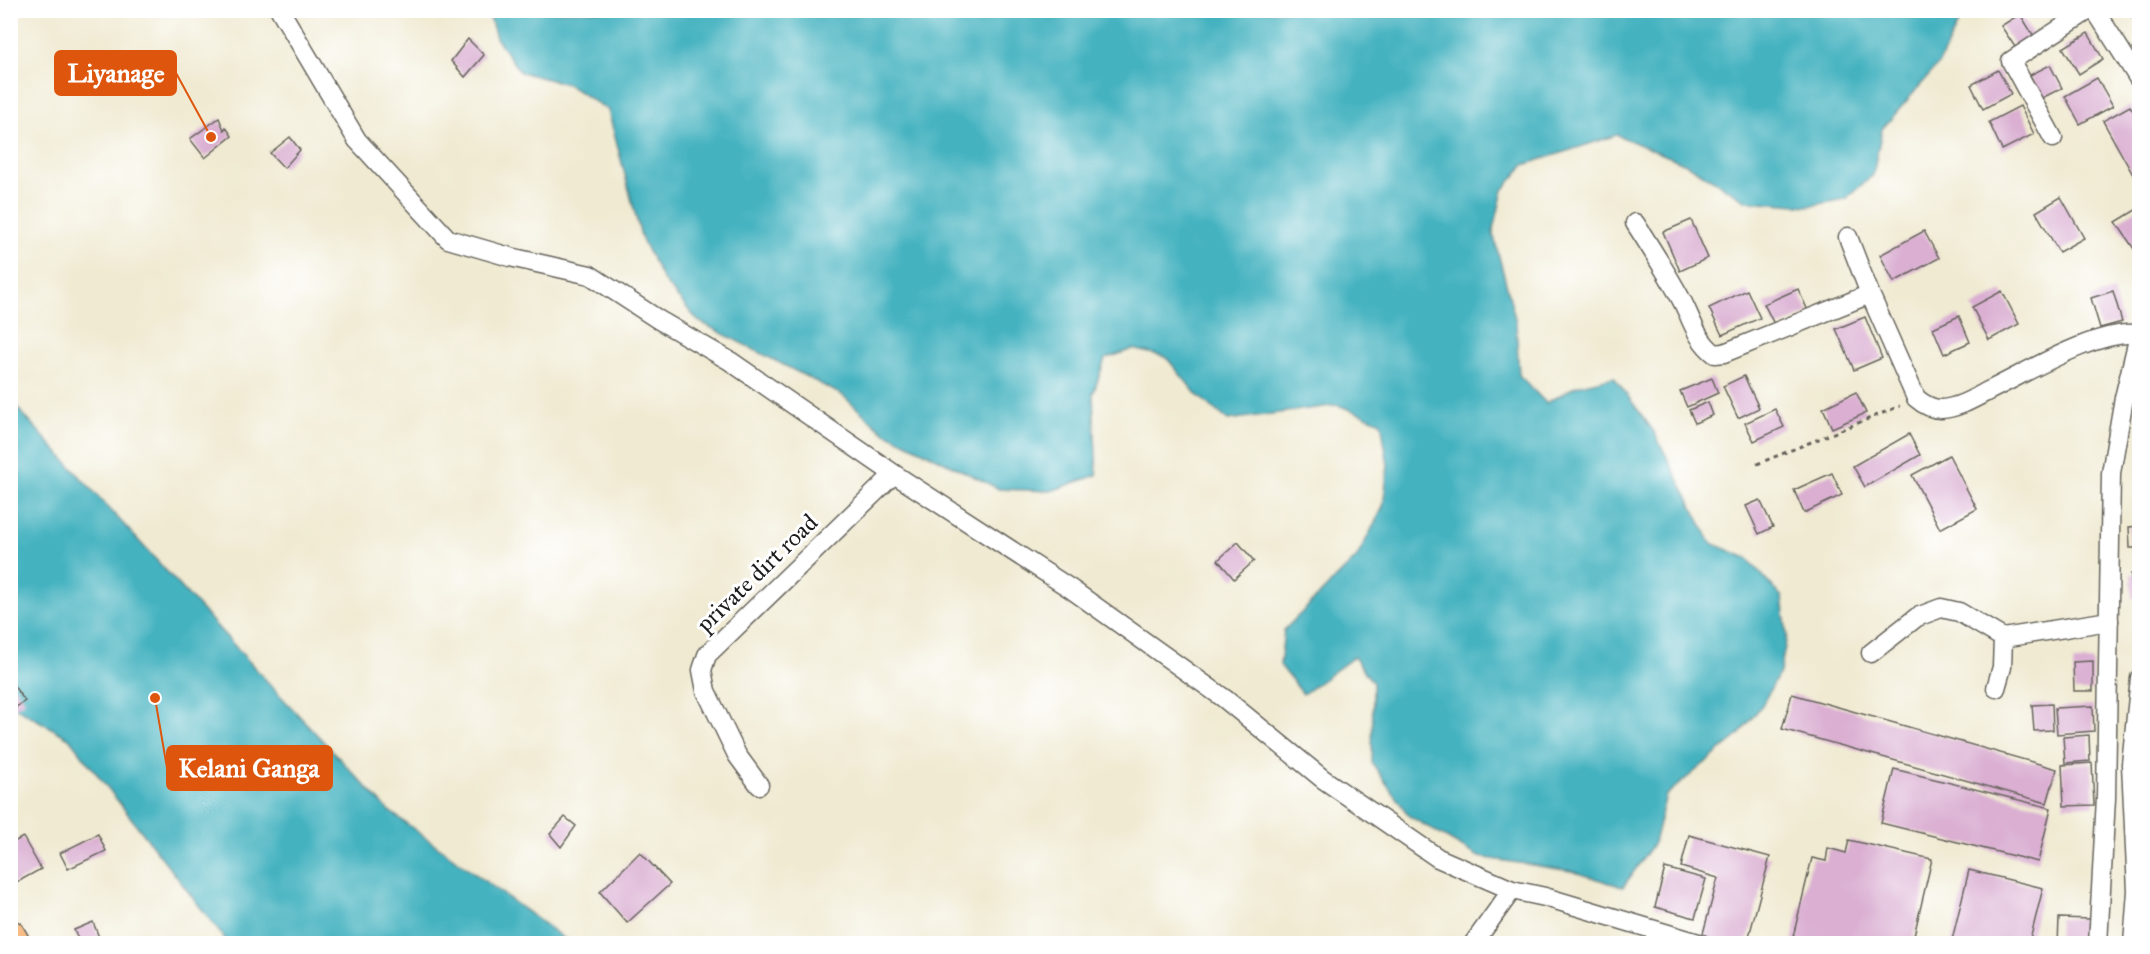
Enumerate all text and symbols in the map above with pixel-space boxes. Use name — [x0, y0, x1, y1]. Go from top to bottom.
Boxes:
callout: Liyanage — [55, 51, 176, 95]
text: Liyanage — [67, 57, 165, 90]
street label: private dirt road — [689, 508, 824, 639]
callout: Kelani Ganga — [167, 746, 332, 790]
text: Kelani Ganga — [179, 752, 321, 785]

